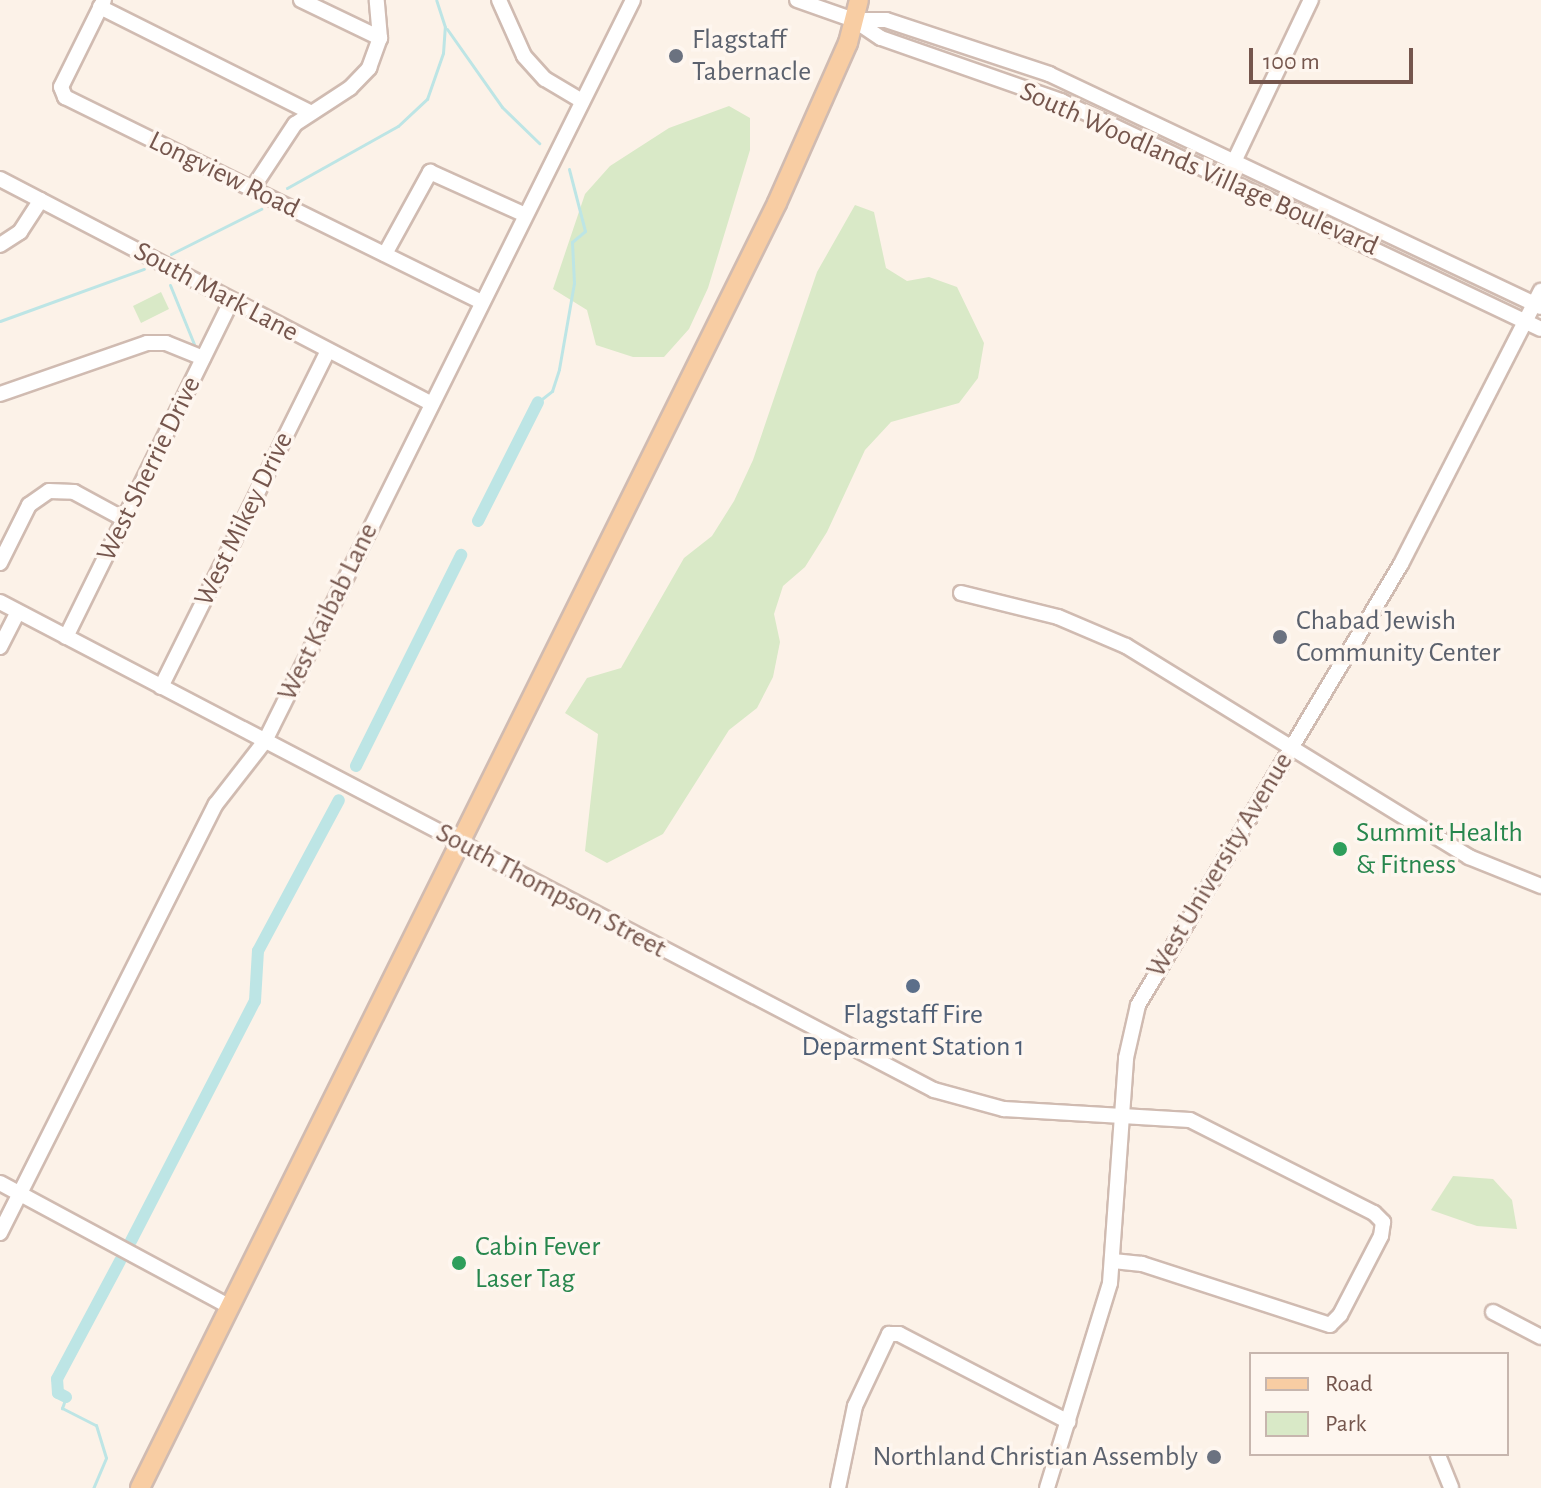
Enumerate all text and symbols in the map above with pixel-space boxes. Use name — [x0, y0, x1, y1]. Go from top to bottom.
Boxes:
place label: Flagstaff Tabernacle — [692, 23, 811, 89]
scale bar — [1253, 32, 1417, 82]
marker: Flagstaff Tabernacle — [667, 47, 685, 65]
text: 100 m — [1263, 50, 1320, 74]
street label: South Woodlands Village Boulevard — [1015, 75, 1383, 263]
street label: Longview Road — [143, 124, 305, 226]
street label: South Mark Lane — [128, 235, 304, 349]
street label: West Sherrie Drive — [90, 371, 208, 567]
street label: West Mikey Drive — [187, 426, 301, 612]
street label: West Kaibab Lane — [271, 518, 385, 706]
place label: Chabad Jewish Community Center — [1296, 604, 1501, 670]
marker: Chabad Jewish Community Center — [1271, 628, 1289, 646]
street label: West University Avenue — [1140, 746, 1300, 984]
street label: South Thompson Street — [430, 816, 672, 966]
place label: Summit Health & Fitness — [1356, 816, 1523, 882]
marker: Summit Health & Fitness — [1331, 840, 1349, 858]
marker: Flagstaff Fire Deparment Station 1 — [904, 977, 922, 995]
place label: Flagstaff Fire Deparment Station 1 — [801, 998, 1025, 1064]
place label: Cabin Fever Laser Tag — [475, 1230, 600, 1296]
marker: Cabin Fever Laser Tag — [450, 1254, 468, 1272]
legend — [1249, 1352, 1509, 1456]
text: Road — [1325, 1372, 1373, 1396]
text: Park — [1325, 1412, 1366, 1436]
place label: Northland Christian Assembly — [872, 1440, 1198, 1474]
marker: Northland Christian Assembly — [1205, 1448, 1223, 1466]

